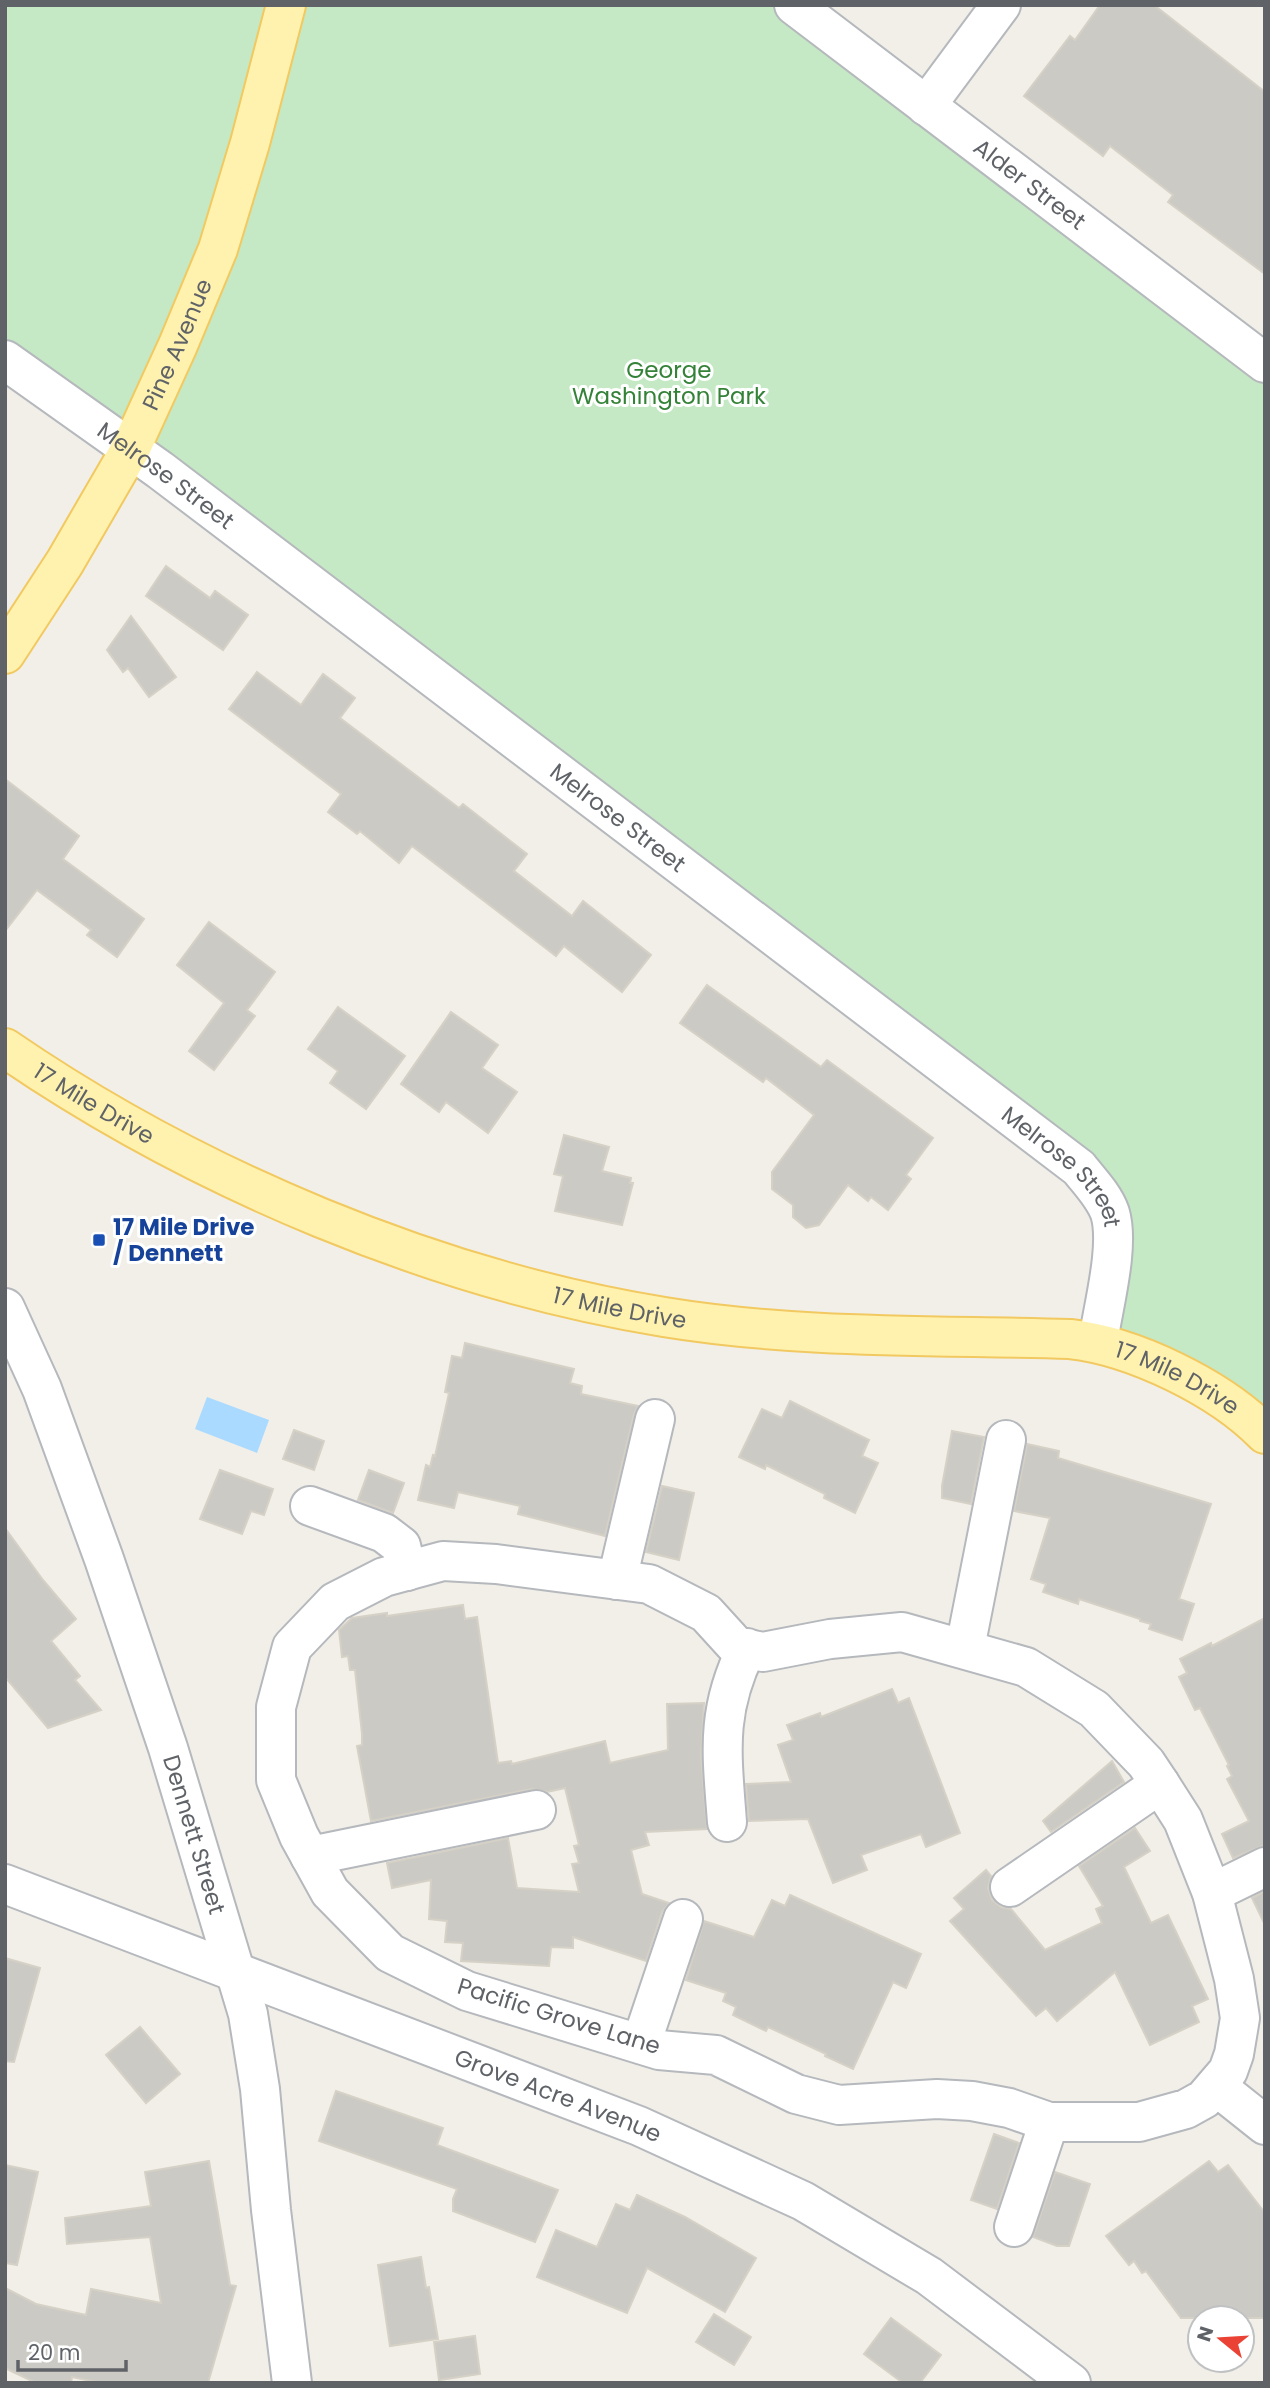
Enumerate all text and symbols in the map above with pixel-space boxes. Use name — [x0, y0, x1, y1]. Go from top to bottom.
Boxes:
street label: Alder Street — [967, 131, 1092, 237]
street label: Pine Avenue — [134, 274, 220, 415]
park label: George Washington Park — [572, 354, 766, 412]
street label: Melrose Street — [91, 414, 241, 537]
street label: Melrose Street — [543, 756, 692, 880]
street label: 17 Mile Drive — [27, 1055, 160, 1152]
street label: Melrose Street — [995, 1099, 1129, 1229]
place label: 17 Mile Drive / Dennett — [113, 1211, 254, 1269]
marker: 17 Mile Drive / Dennett — [91, 1232, 107, 1248]
street label: 17 Mile Drive — [550, 1279, 689, 1336]
street label: 17 Mile Drive — [1111, 1333, 1246, 1422]
street label: Dennett Street — [155, 1751, 233, 1918]
street label: Pacific Grove Lane — [454, 1970, 664, 2062]
street label: Grove Acre Avenue — [450, 2041, 667, 2150]
north arrow — [1186, 2304, 1256, 2374]
text: N — [1190, 2323, 1220, 2345]
scale bar — [18, 2328, 126, 2372]
text: 20 m — [28, 2338, 81, 2367]

